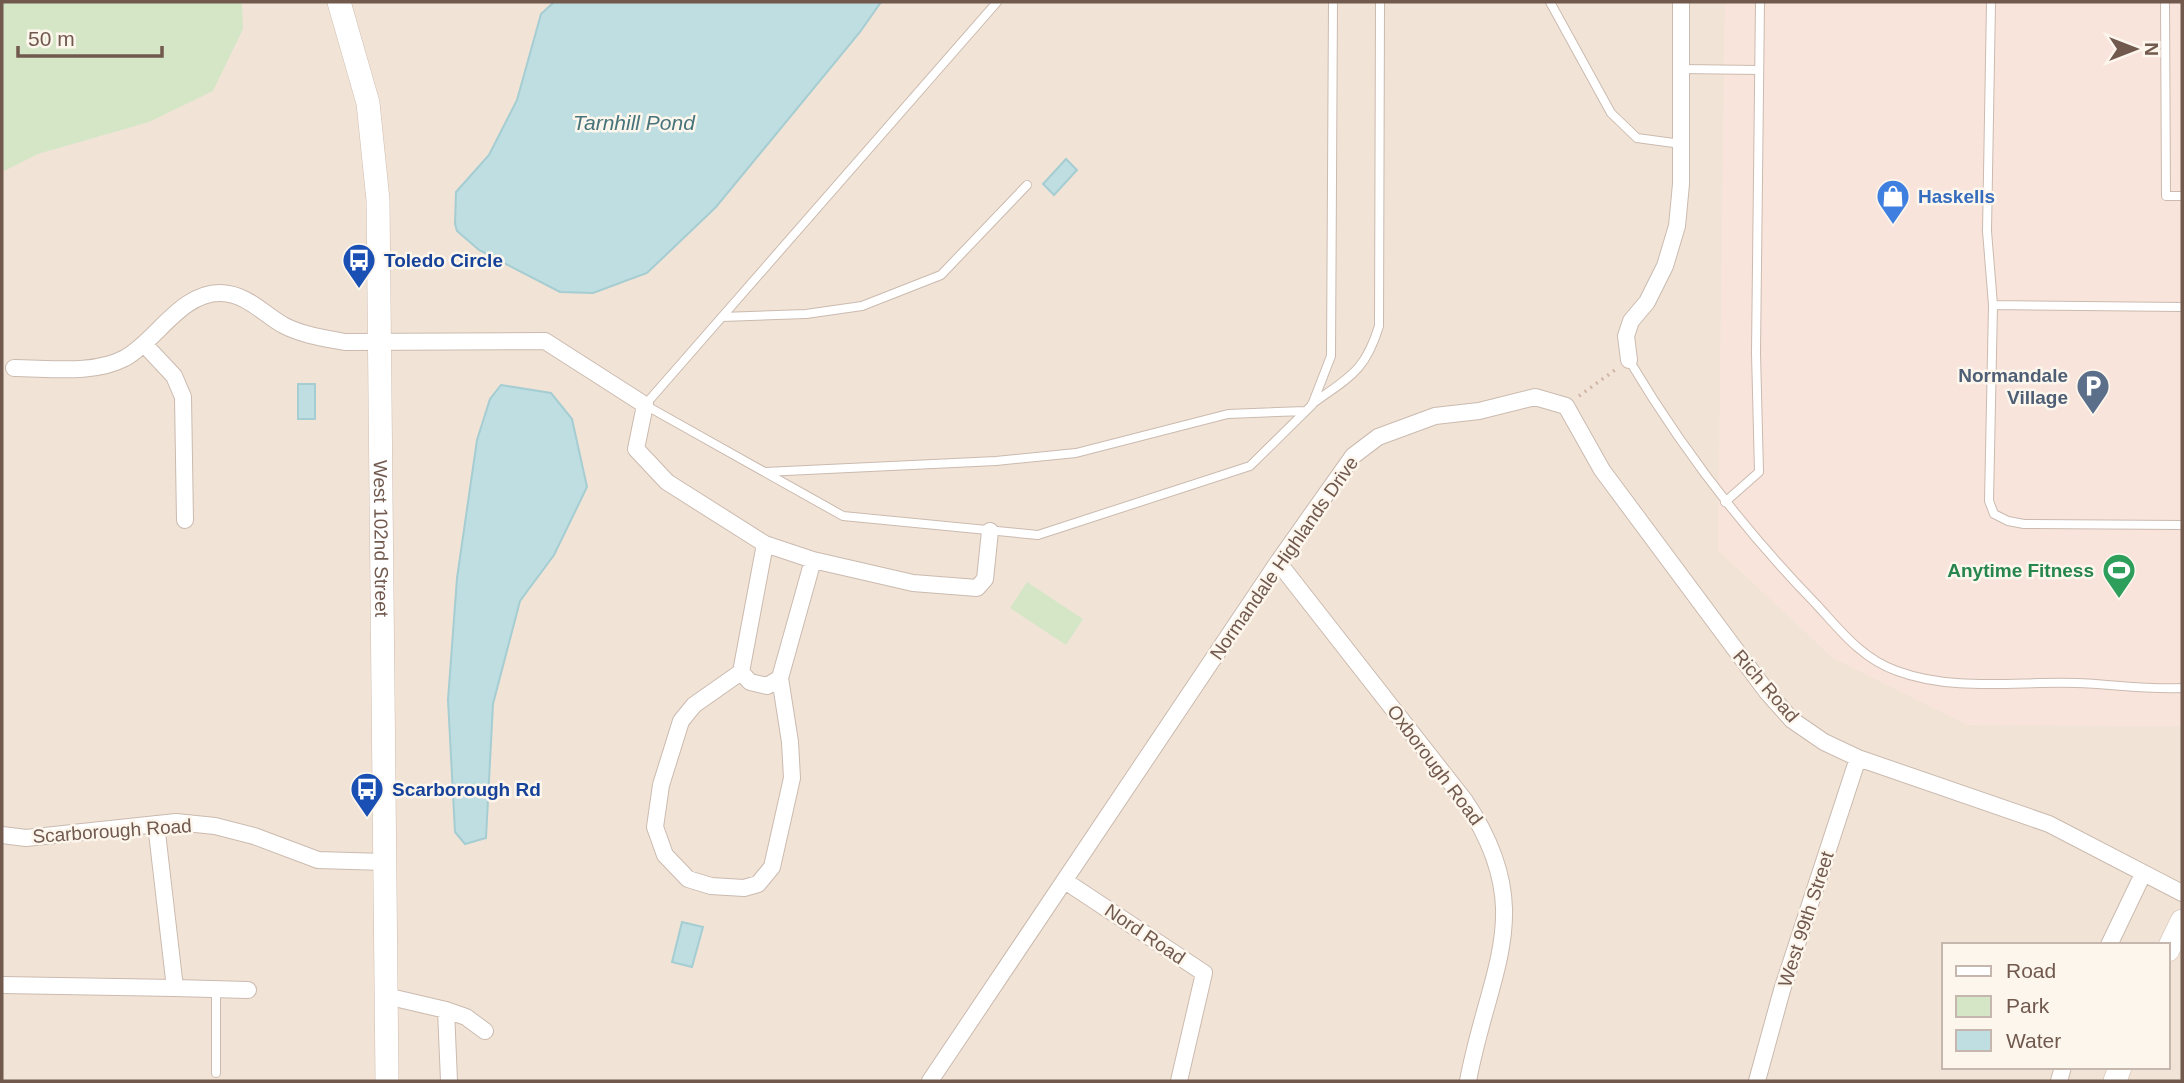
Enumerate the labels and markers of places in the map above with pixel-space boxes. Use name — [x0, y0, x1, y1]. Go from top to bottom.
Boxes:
shop icon: Haskells — [1874, 177, 1912, 226]
place label: Haskells — [1918, 186, 1995, 207]
bus stop icon: Toledo Circle — [340, 241, 378, 290]
place label: Toledo Circle — [384, 250, 503, 271]
place label: Normandale Village — [1958, 365, 2068, 408]
parking icon: Normandale Village — [2074, 367, 2112, 416]
sports icon: Anytime Fitness — [2100, 551, 2138, 600]
place label: Anytime Fitness — [1947, 560, 2094, 581]
bus stop icon: Scarborough Rd — [348, 770, 386, 819]
place label: Scarborough Rd — [392, 779, 541, 800]

